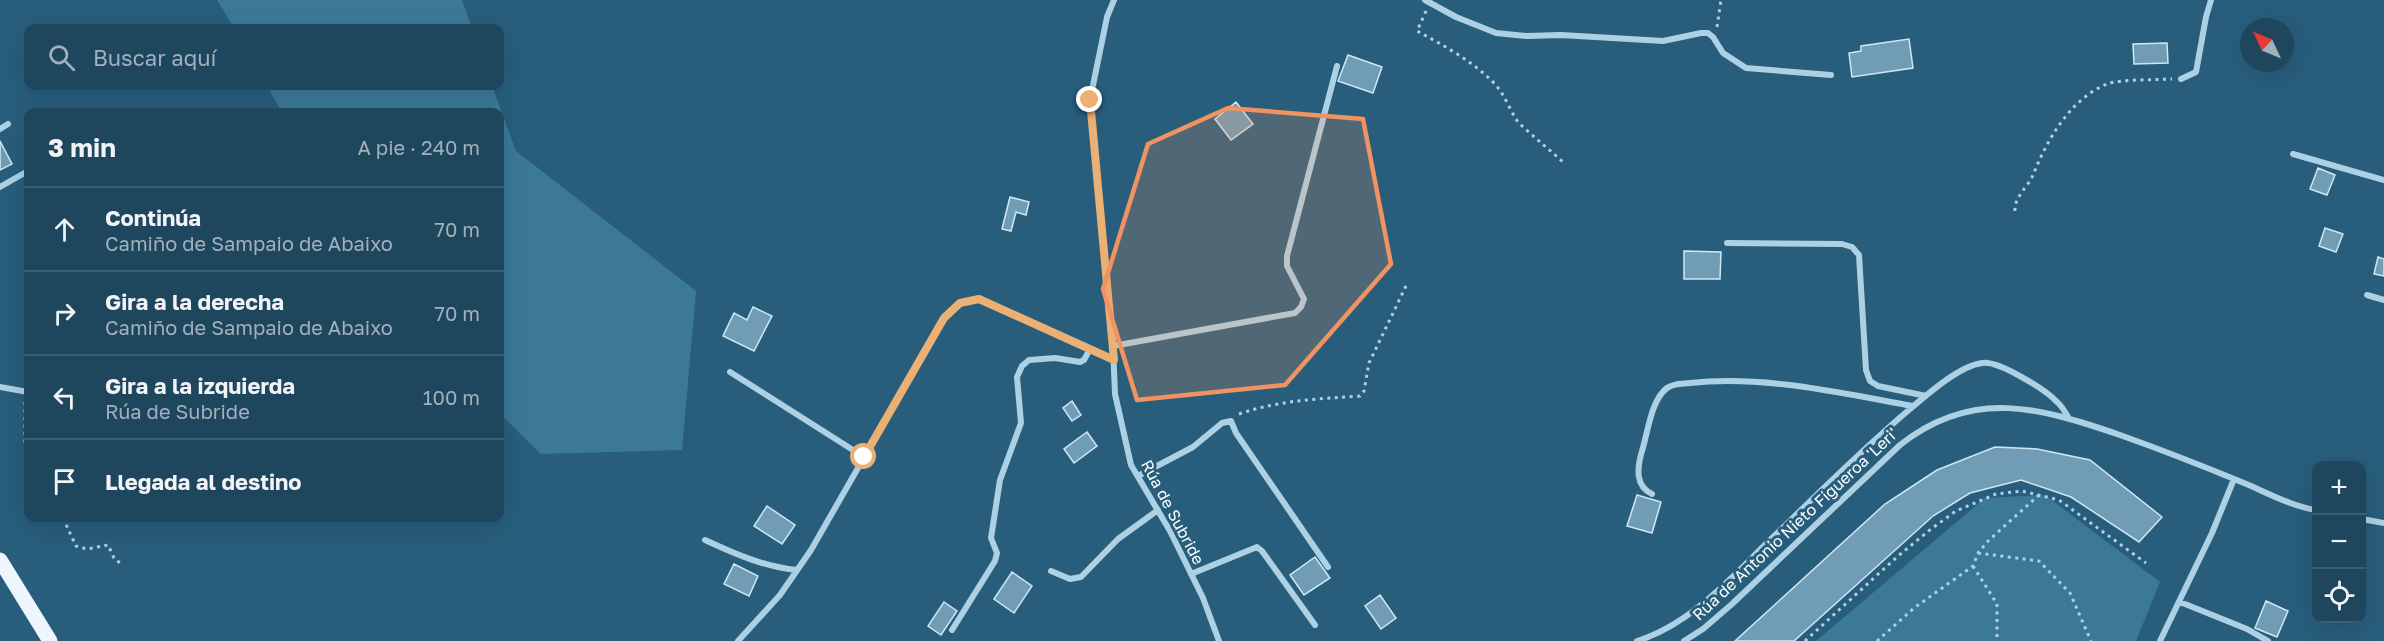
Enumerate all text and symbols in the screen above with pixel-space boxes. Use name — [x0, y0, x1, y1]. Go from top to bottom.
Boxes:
north arrow — [2240, 18, 2294, 72]
search box — [24, 24, 504, 90]
icon: search — [45, 41, 78, 74]
text: Buscar aquí — [93, 44, 216, 71]
route end — [1076, 86, 1102, 112]
text: 3 min — [48, 132, 116, 163]
text: A pie · 240 m — [357, 135, 480, 159]
text: Continúa — [105, 204, 201, 231]
icon: ahead — [48, 213, 81, 246]
text: 70 m — [434, 217, 480, 241]
text: Camiño de Sampaio de Abaixo — [105, 231, 393, 255]
text: Gira a la derecha — [105, 288, 284, 315]
icon: right — [48, 297, 81, 330]
text: 70 m — [434, 301, 480, 325]
text: Camiño de Sampaio de Abaixo — [105, 315, 393, 339]
text: Gira a la izquierda — [105, 372, 295, 399]
icon: left — [48, 381, 81, 414]
text: 100 m — [423, 385, 480, 409]
text: Rúa de Subride — [105, 399, 250, 423]
street label: Rúa de Antonio Nieto Figueroa 'Leri' — [1688, 423, 1902, 625]
route start — [850, 443, 876, 469]
street label: Rúa de Subride — [1137, 456, 1209, 568]
map controls — [2312, 461, 2366, 623]
button: + — [2312, 461, 2366, 515]
icon: arrive — [48, 465, 81, 498]
text: Llegada al destino — [105, 468, 302, 495]
button: − — [2312, 515, 2366, 569]
button: locate — [2312, 569, 2366, 623]

